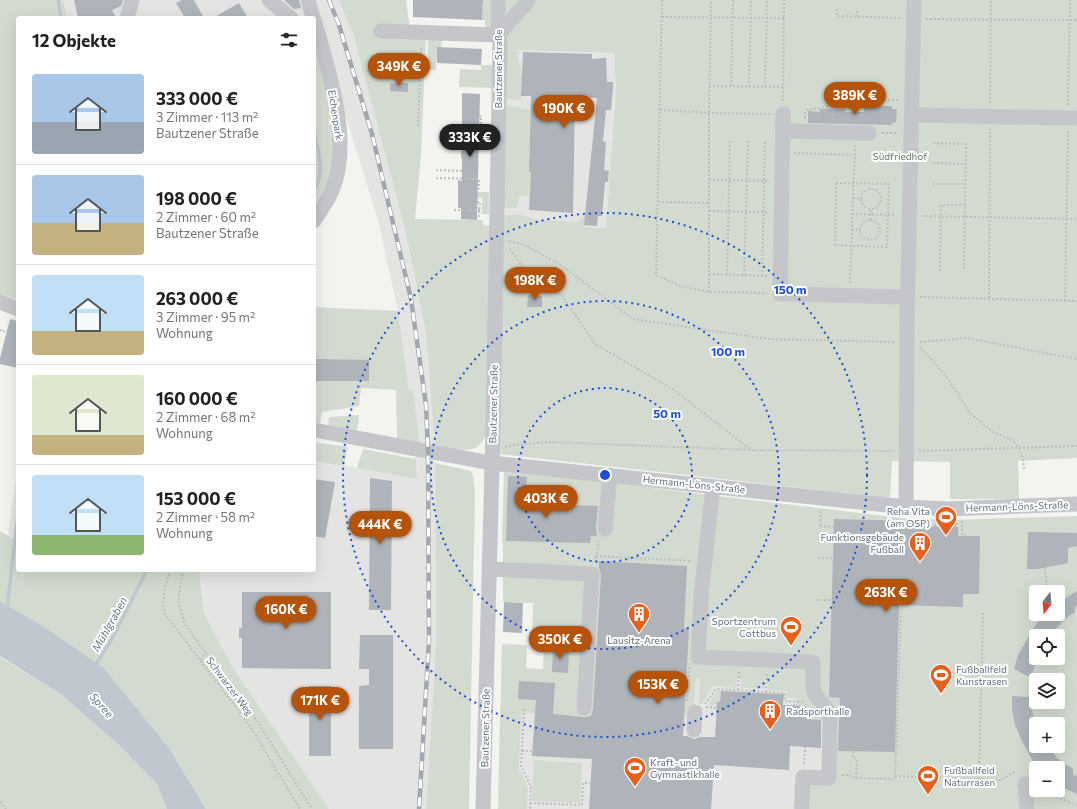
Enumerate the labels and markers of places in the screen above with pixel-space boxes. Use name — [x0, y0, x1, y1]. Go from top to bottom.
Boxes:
pin: 349K € — [366, 53, 432, 87]
pin: 389K € — [822, 82, 888, 116]
pin: 190K € — [531, 95, 597, 129]
pin: 333K € — [437, 124, 503, 158]
pin: 198K € — [502, 267, 568, 301]
centre of rings — [598, 468, 612, 482]
pin: 403K € — [513, 485, 579, 519]
sports icon: Reha Vita (am OSP) — [933, 504, 959, 537]
place label: Reha Vita (am OSP) — [886, 505, 930, 529]
pin: 444K € — [347, 511, 413, 545]
building icon: Funktionsgebäude Fußball — [907, 530, 933, 563]
place label: Funktionsgebäude Fußball — [820, 531, 904, 555]
pin: 263K € — [853, 579, 919, 613]
pin: 160K € — [253, 596, 319, 630]
building icon: Lausitz-Arena — [626, 601, 652, 634]
sports icon: Sportzentrum Cottbus — [778, 614, 804, 647]
place label: Sportzentrum Cottbus — [712, 615, 776, 639]
pin: 350K € — [527, 626, 593, 660]
place label: Lausitz-Arena — [607, 634, 671, 646]
sports icon: Fußballfeld Kunstrasen — [928, 662, 954, 695]
place label: Fußballfeld Kunstrasen — [956, 663, 1007, 687]
pin: 153K € — [625, 671, 691, 705]
pin: 171K € — [287, 687, 353, 721]
building icon: Radsporthalle — [757, 698, 783, 731]
place label: Radsporthalle — [786, 705, 850, 717]
sports icon: Kraft- und Gymnastikhalle — [622, 755, 648, 788]
place label: Kraft- und Gymnastikhalle — [650, 756, 720, 780]
sports icon: Fußballfeld Naturrasen — [915, 763, 941, 796]
place label: Fußballfeld Naturrasen — [944, 764, 995, 788]

